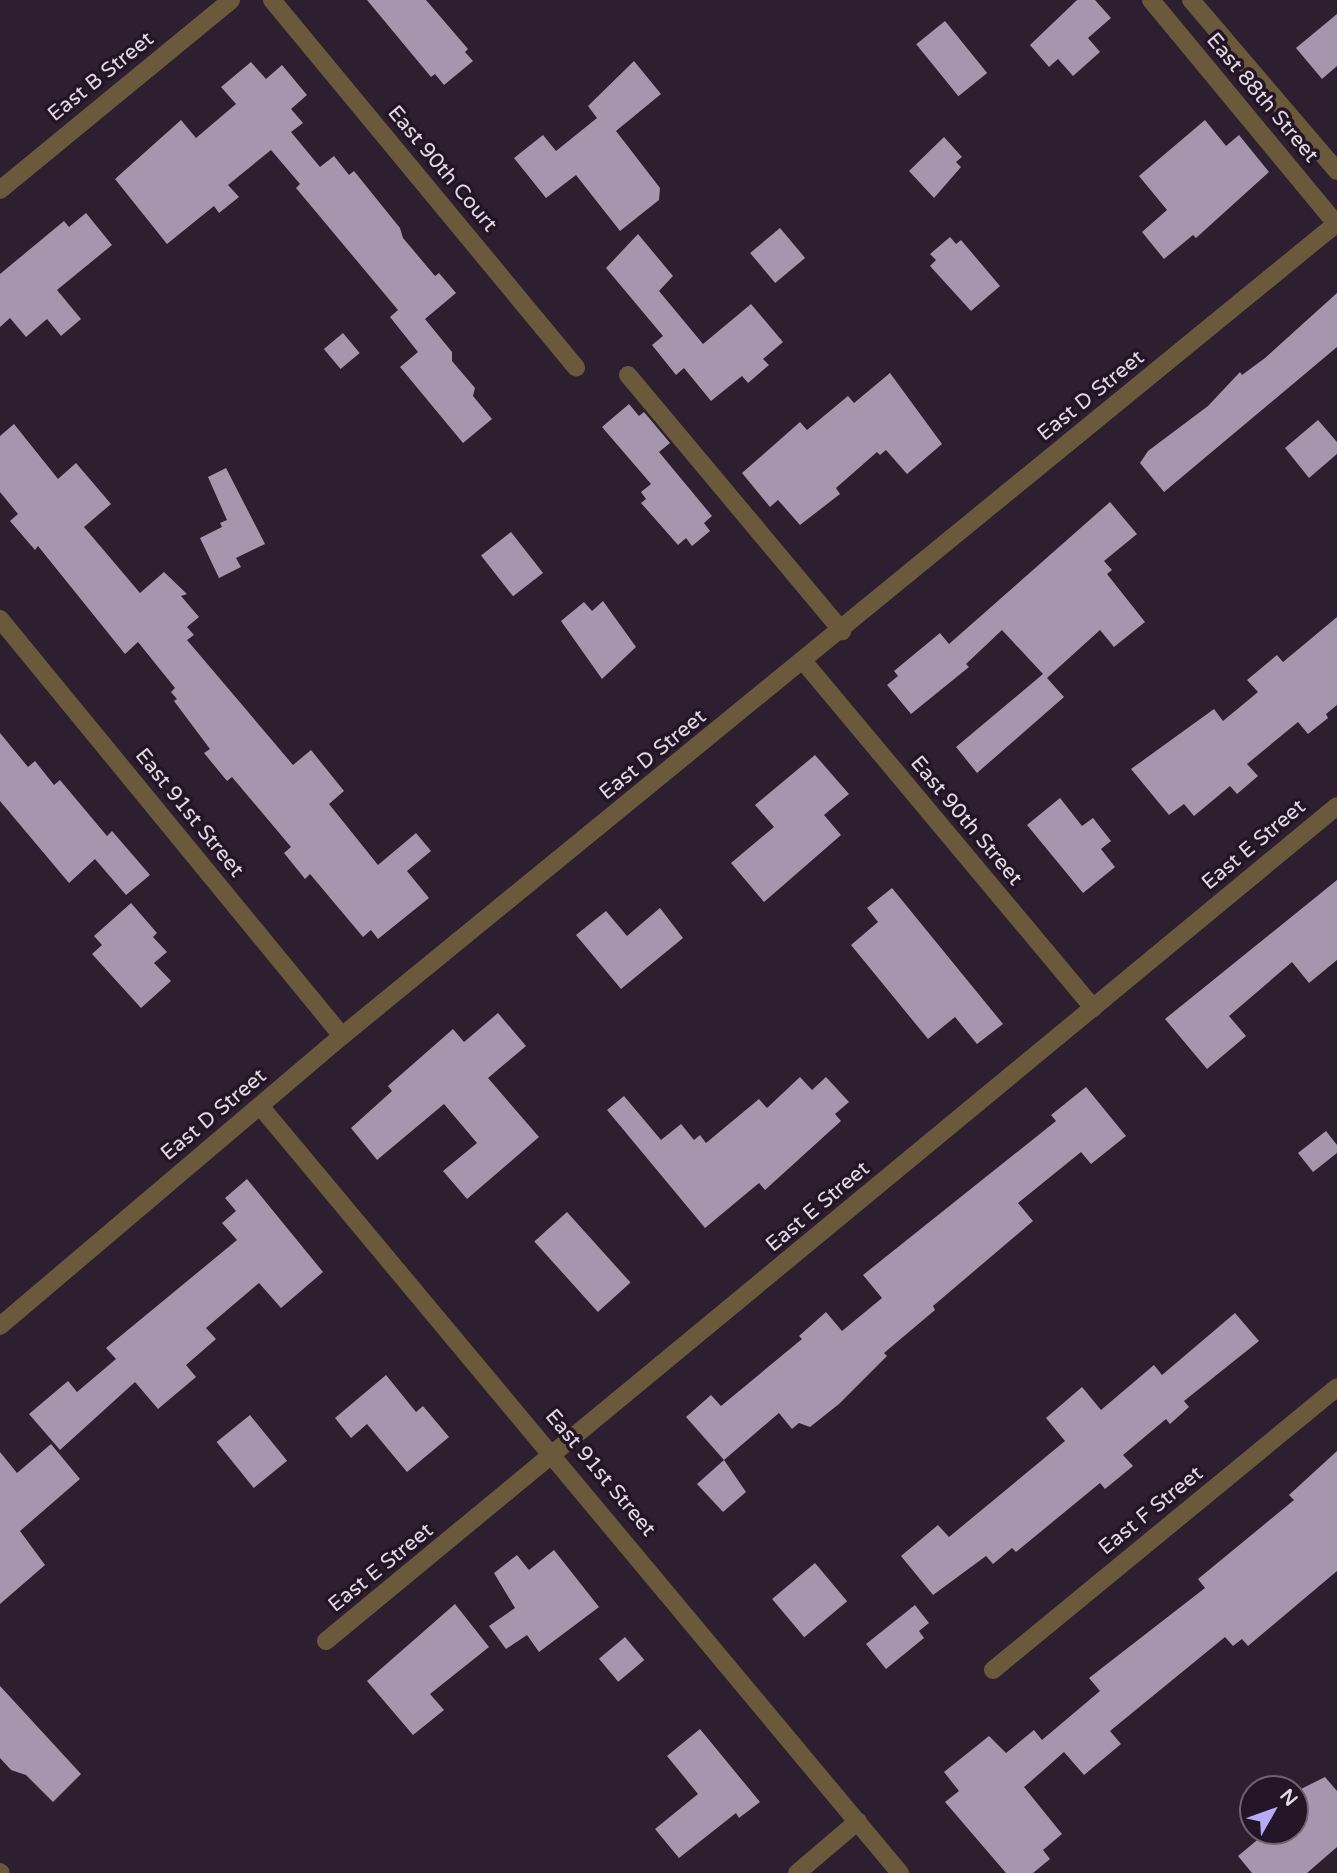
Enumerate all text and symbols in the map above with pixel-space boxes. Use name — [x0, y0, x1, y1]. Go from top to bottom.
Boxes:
street label: East B Street — [43, 27, 159, 127]
street label: East 88th Street — [1201, 28, 1323, 168]
street label: East 90th Court — [382, 101, 502, 237]
street label: East D Street — [1033, 345, 1149, 447]
street label: East D Street — [595, 704, 711, 806]
street label: East 91st Street — [129, 744, 249, 882]
street label: East 90th Street — [905, 751, 1027, 891]
street label: East E Street — [1197, 794, 1311, 896]
street label: East D Street — [156, 1064, 272, 1166]
street label: East E Street — [761, 1156, 875, 1258]
street label: East 91st Street — [539, 1404, 661, 1542]
street label: East F Street — [1094, 1461, 1208, 1561]
street label: East E Street — [324, 1518, 438, 1618]
north arrow — [1239, 1775, 1309, 1845]
text: N — [1275, 1785, 1302, 1811]

